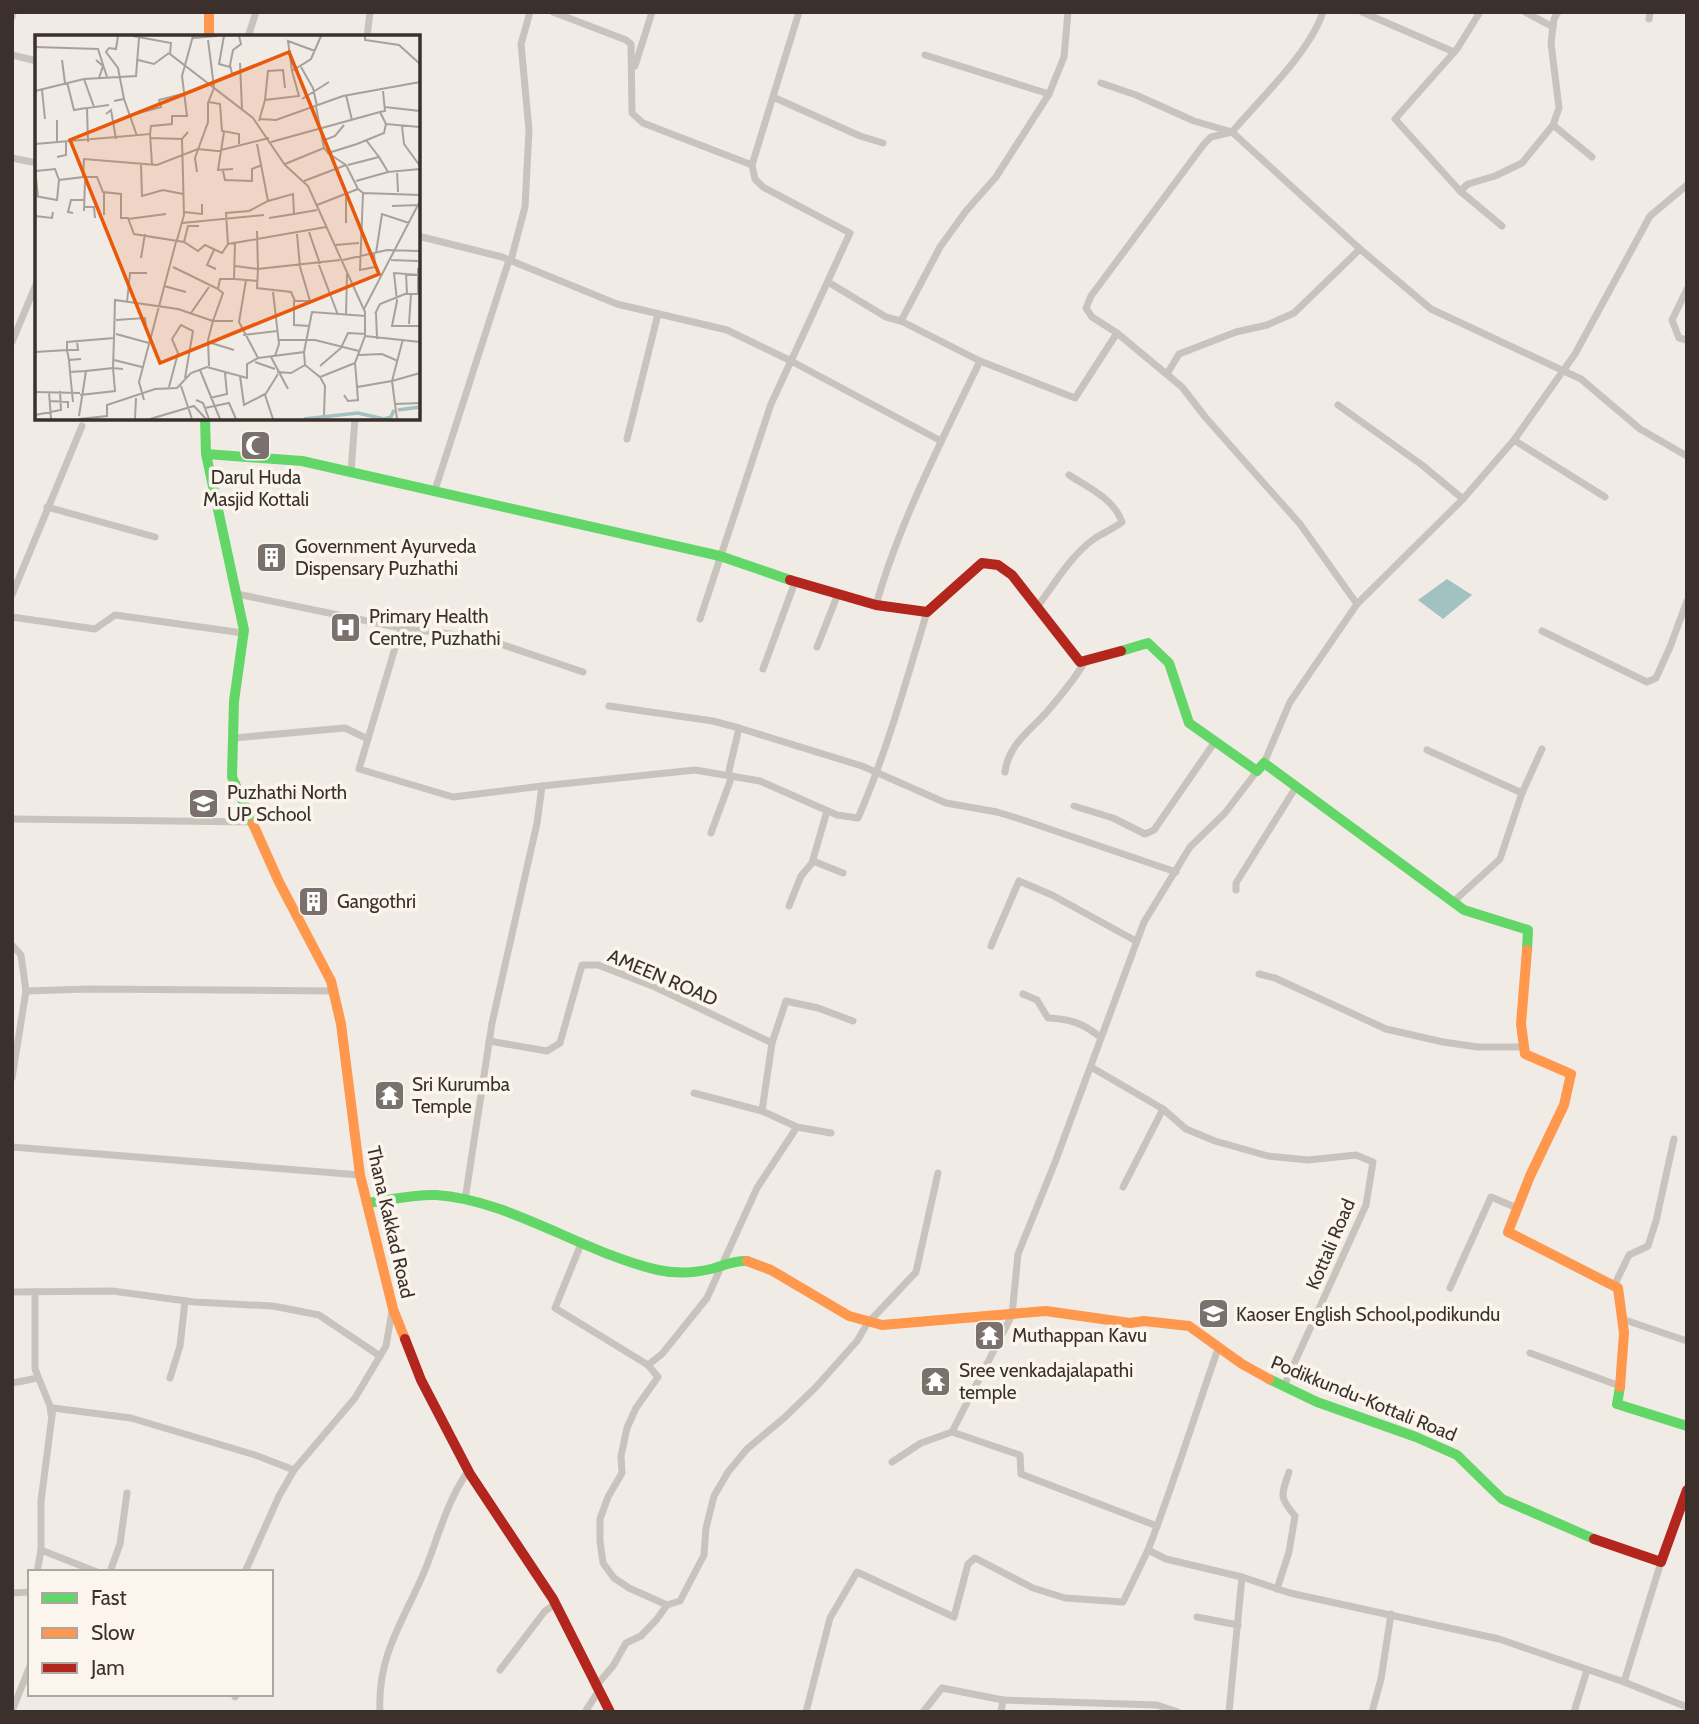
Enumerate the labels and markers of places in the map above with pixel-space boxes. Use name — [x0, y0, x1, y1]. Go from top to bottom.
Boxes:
mosque icon: Darul Huda Masjid Kottali — [239, 429, 273, 463]
place label: Darul Huda Masjid Kottali — [203, 466, 309, 511]
place label: Government Ayurveda Dispensary Puzhathi — [295, 535, 476, 580]
building icon: Government Ayurveda Dispensary Puzhathi — [255, 540, 289, 574]
place label: Primary Health Centre, Puzhathi — [369, 605, 501, 650]
hospital icon: Primary Health Centre, Puzhathi — [329, 610, 363, 644]
place label: Puzhathi North UP School — [227, 781, 347, 826]
school or university icon: Puzhathi North UP School — [187, 786, 221, 820]
building icon: Gangothri — [297, 884, 331, 918]
place label: Gangothri — [337, 890, 416, 913]
place label: Sri Kurumba Temple — [412, 1073, 510, 1118]
temple icon: Sri Kurumba Temple — [372, 1078, 406, 1112]
school or university icon: Kaoser English School,podikundu — [1196, 1297, 1230, 1331]
place label: Kaoser English School,podikundu — [1236, 1303, 1500, 1326]
temple icon: Muthappan Kavu — [972, 1318, 1006, 1352]
place label: Muthappan Kavu — [1012, 1324, 1147, 1347]
place label: Sree venkadajalapathi temple — [959, 1359, 1133, 1404]
temple icon: Sree venkadajalapathi temple — [919, 1364, 953, 1398]

